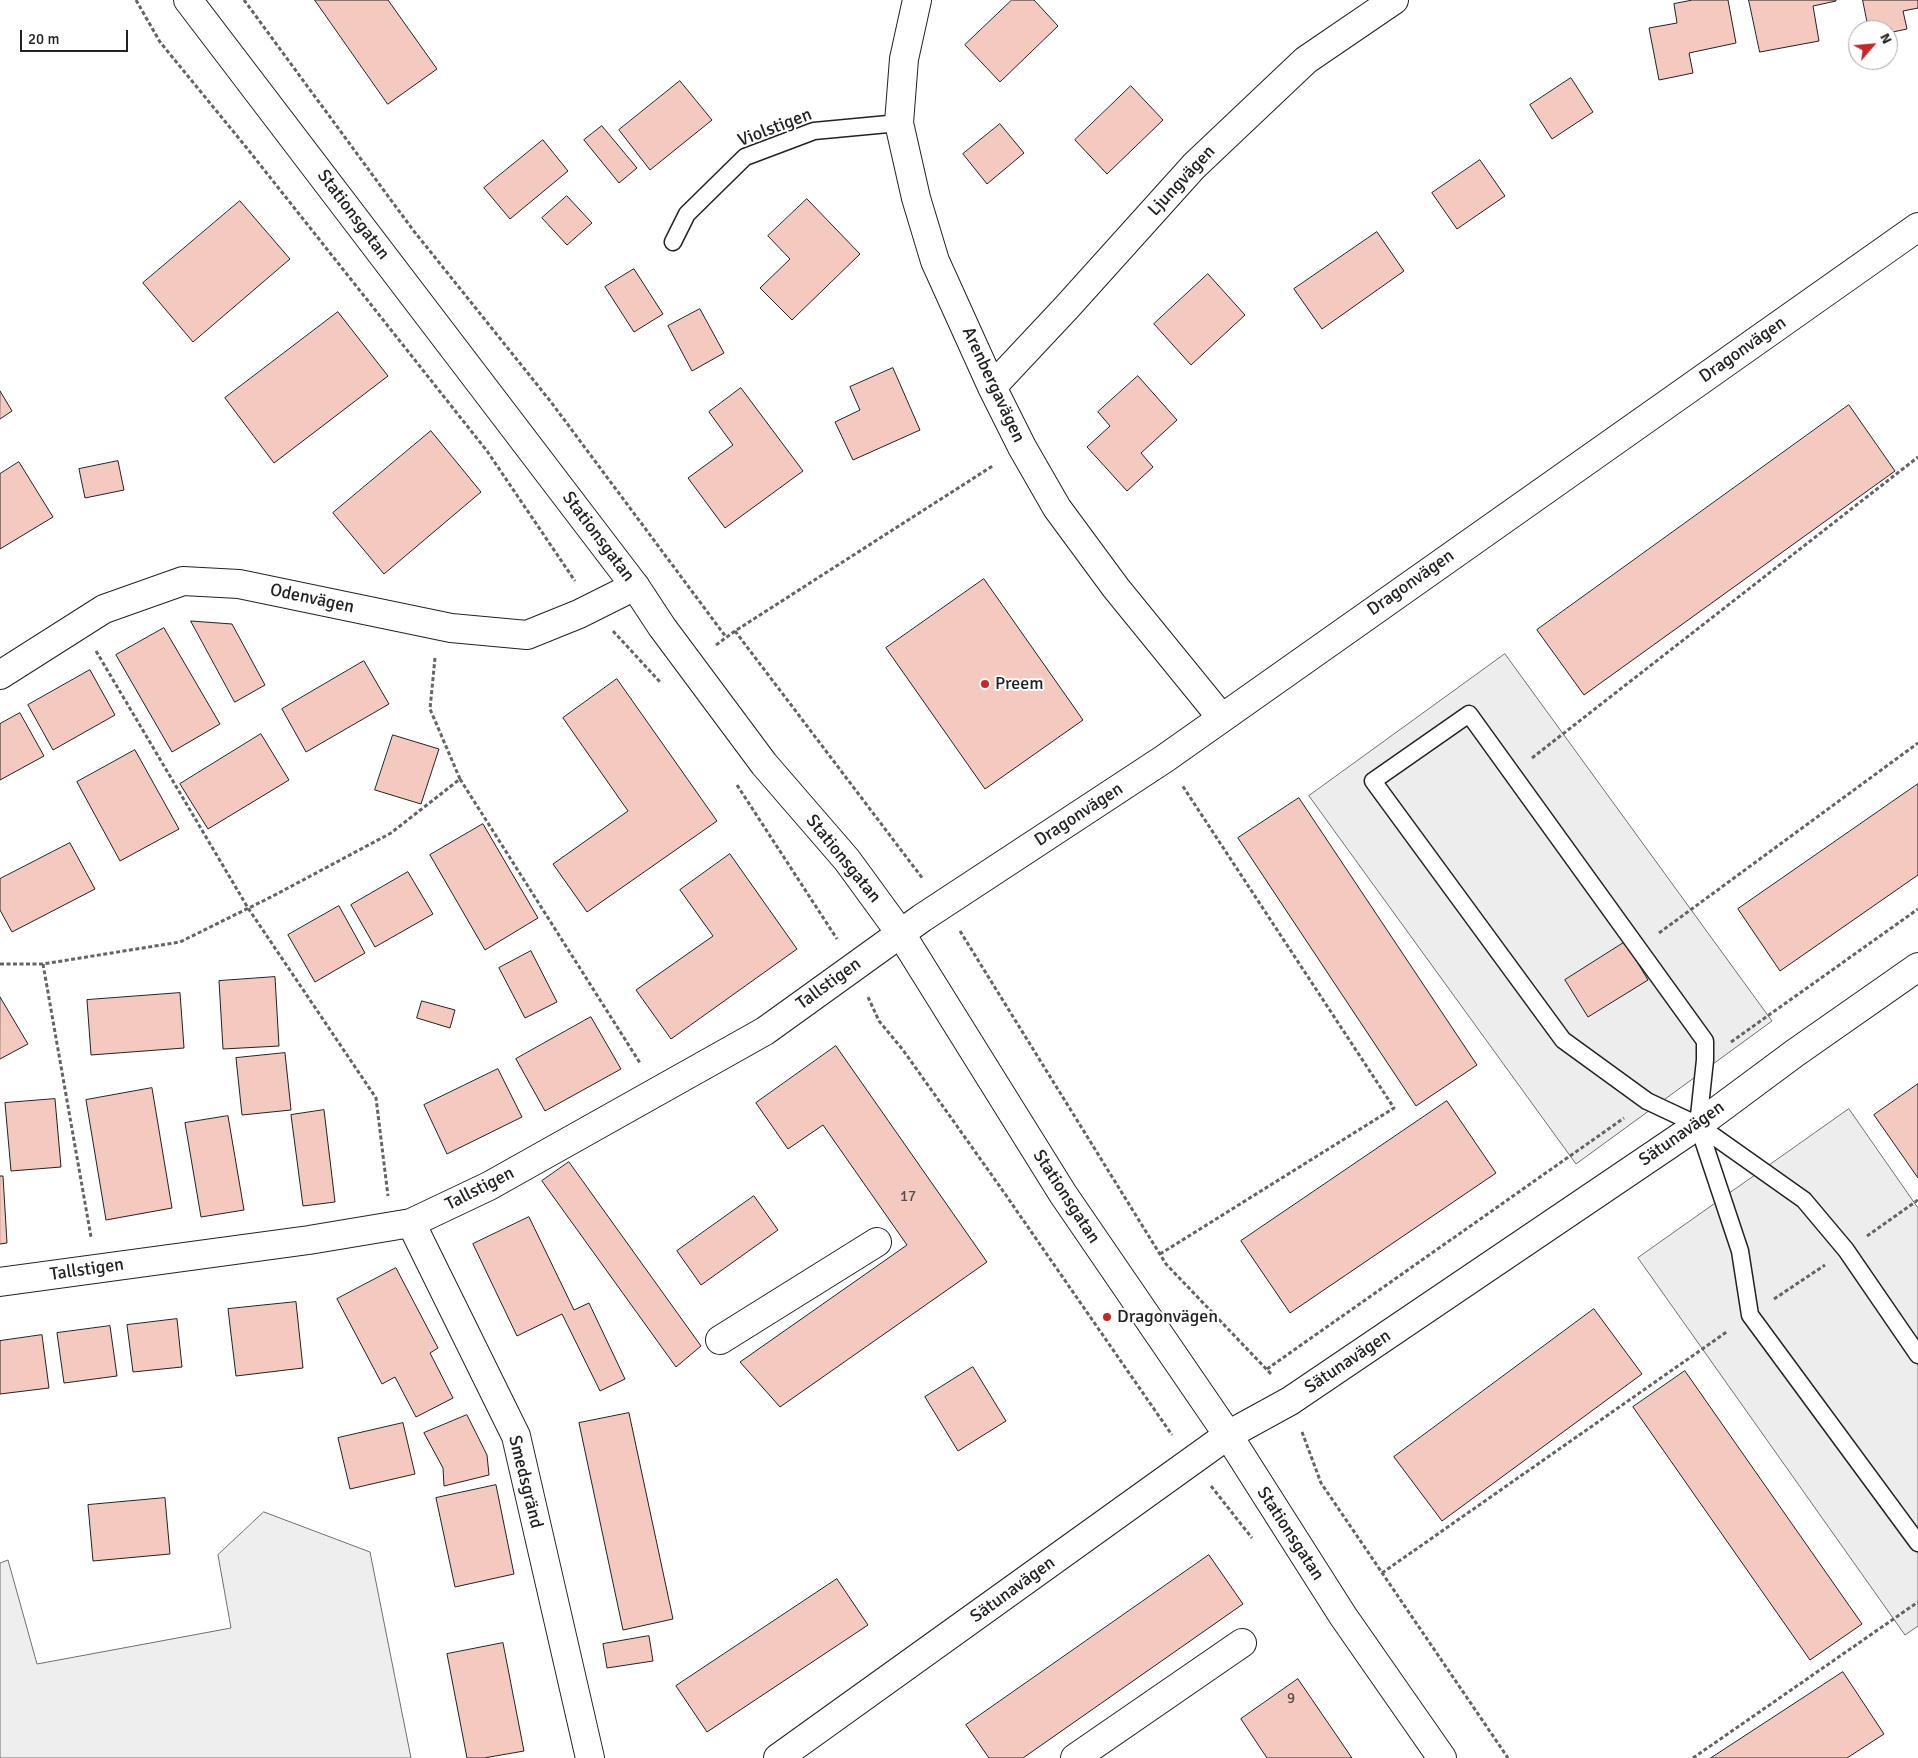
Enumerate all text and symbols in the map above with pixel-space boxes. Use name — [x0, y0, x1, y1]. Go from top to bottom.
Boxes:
scale bar — [22, 20, 130, 52]
north arrow — [1848, 20, 1898, 70]
text: 20 m — [28, 30, 59, 48]
text: N — [1876, 30, 1896, 47]
street label: Violstigen — [735, 104, 815, 152]
street label: Ljungvägen — [1144, 141, 1220, 221]
street label: Stationsgatan — [312, 166, 394, 264]
street label: Dragonvägen — [1695, 312, 1791, 388]
street label: Arenbergavägen — [957, 324, 1029, 446]
street label: Stationsgatan — [557, 488, 639, 586]
street label: Dragonvägen — [1363, 545, 1459, 621]
street label: Odenvägen — [268, 580, 356, 618]
place label: Preem — [995, 673, 1044, 695]
marker: Preem — [979, 678, 991, 690]
street label: Dragonvägen — [1031, 778, 1127, 852]
street label: Stationsgatan — [801, 811, 885, 907]
street label: Tallstigen — [792, 953, 866, 1015]
street label: Sätunavägen — [1635, 1097, 1729, 1171]
street label: Stationsgatan — [1028, 1146, 1104, 1248]
street label: Tallstigen — [442, 1162, 518, 1216]
house number: 17 — [900, 1188, 916, 1206]
street label: Tallstigen — [49, 1254, 125, 1286]
place label: Dragonvägen — [1117, 1306, 1218, 1328]
marker: Dragonvägen — [1101, 1311, 1113, 1323]
street label: Sätunavägen — [1301, 1325, 1395, 1399]
street label: Smedsgränd — [503, 1433, 547, 1531]
street label: Stationsgatan — [1252, 1483, 1328, 1585]
street label: Sätunavägen — [966, 1552, 1060, 1628]
house number: 9 — [1287, 1690, 1295, 1708]

